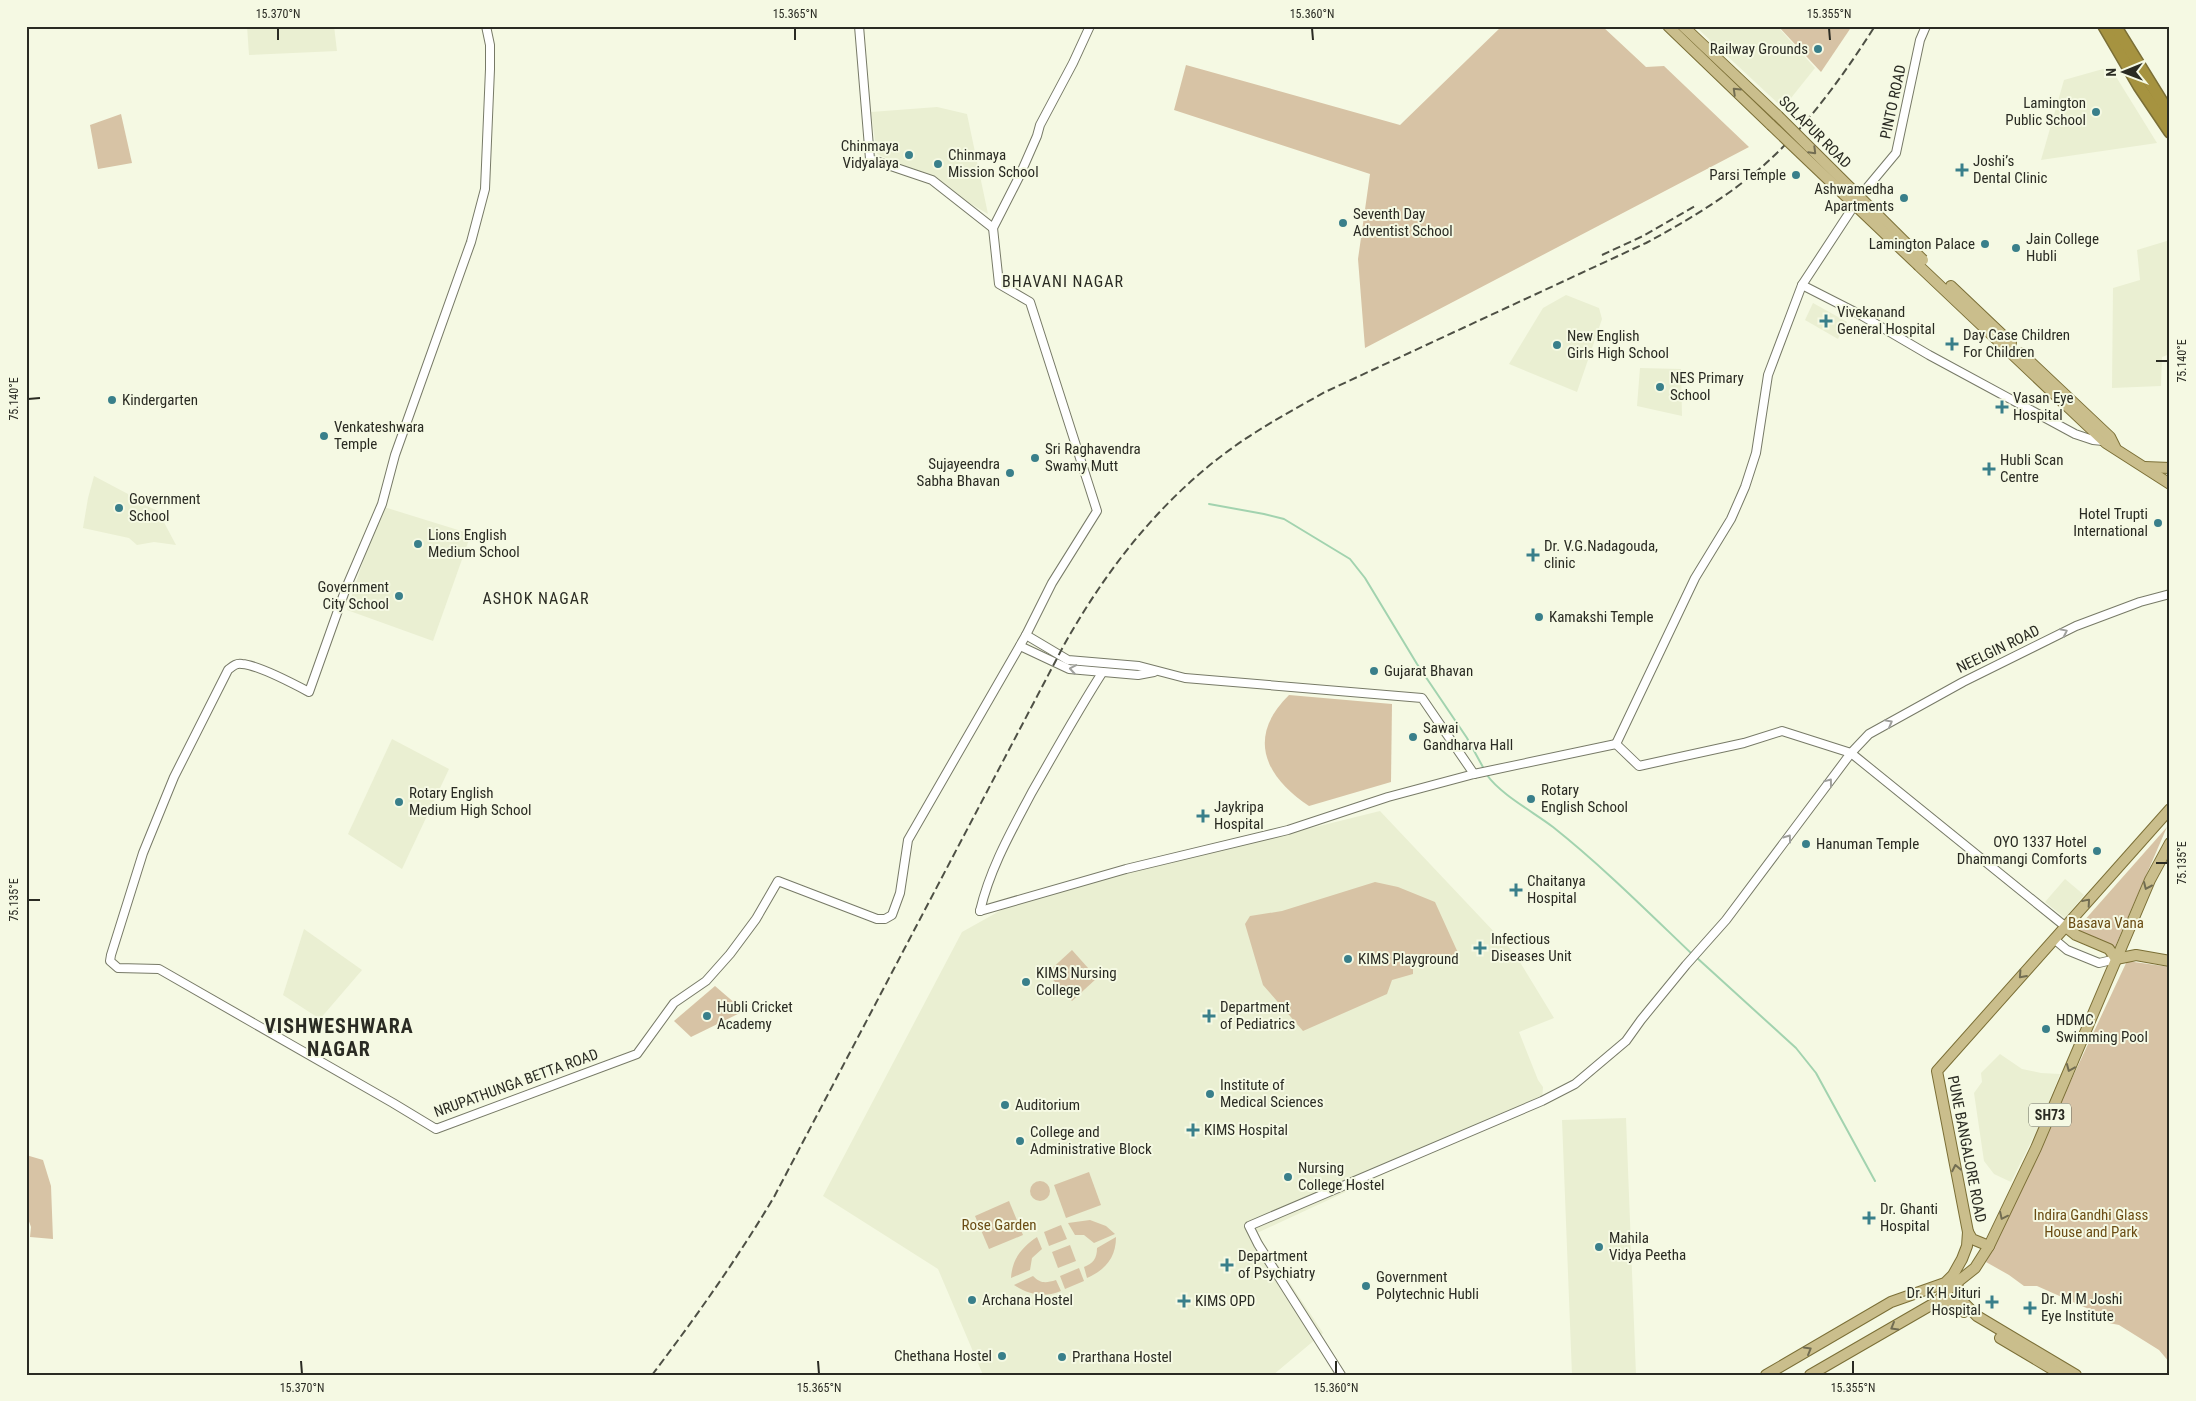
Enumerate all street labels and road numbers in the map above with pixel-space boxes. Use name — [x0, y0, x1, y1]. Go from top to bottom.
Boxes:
street label: PINTO ROAD — [1876, 63, 1910, 141]
street label: SOLAPUR ROAD — [1775, 92, 1855, 172]
street label: NEELGIN ROAD — [1953, 621, 2043, 677]
street label: NRUPATHUNGA BETTA ROAD — [431, 1045, 601, 1121]
street label: PUNE BANGALORE ROAD — [1944, 1074, 1990, 1224]
road number: SH73 — [2029, 1104, 2071, 1126]

